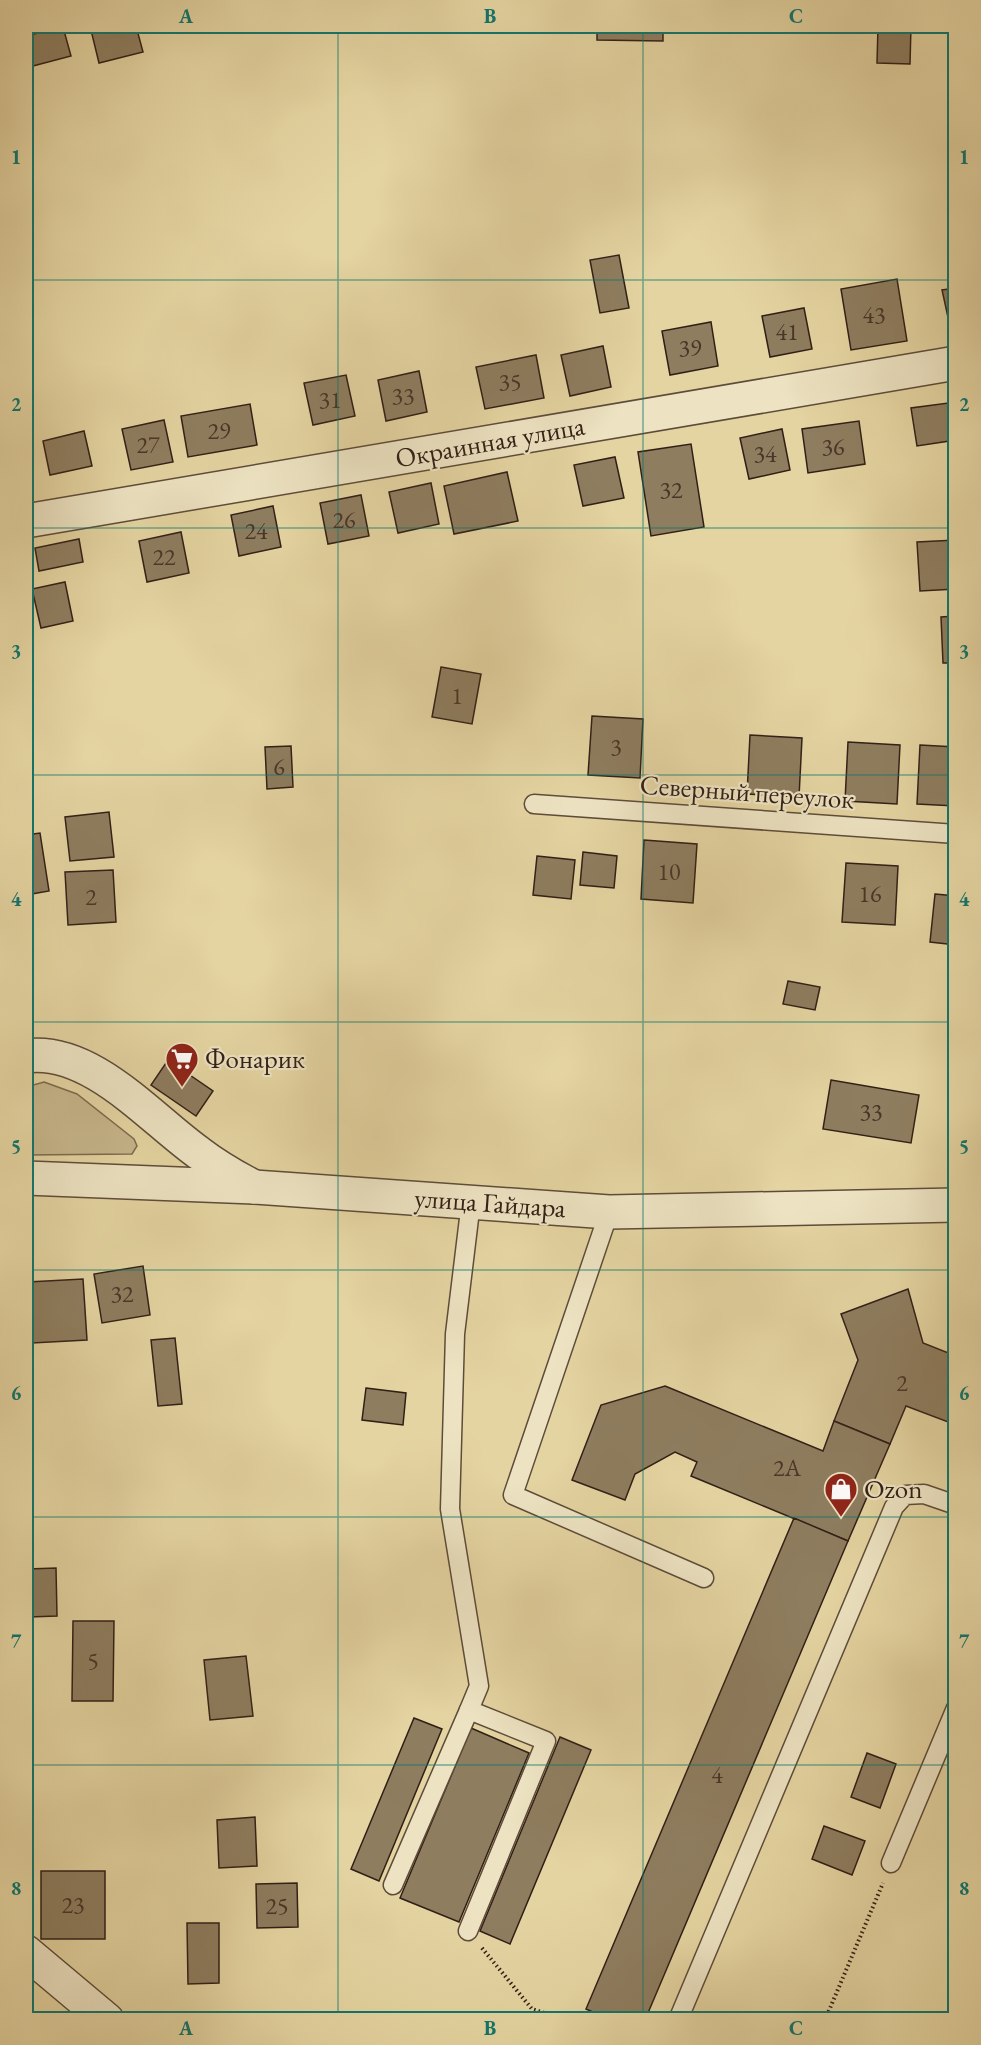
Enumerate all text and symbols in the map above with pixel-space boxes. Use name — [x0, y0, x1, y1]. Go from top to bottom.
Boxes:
text: A — [178, 3, 194, 29]
text: B — [484, 3, 496, 29]
text: C — [789, 3, 803, 29]
text: 1 — [11, 144, 21, 170]
text: 1 — [959, 144, 969, 170]
house number: 43 — [862, 299, 886, 330]
house number: 41 — [775, 316, 799, 347]
house number: 39 — [678, 332, 702, 363]
house number: 35 — [498, 366, 522, 397]
house number: 33 — [391, 380, 415, 411]
house number: 31 — [318, 384, 342, 415]
text: 2 — [11, 391, 22, 417]
text: 2 — [959, 391, 970, 417]
street label: Окраинная улица — [393, 408, 587, 475]
house number: 29 — [207, 415, 231, 446]
house number: 27 — [136, 429, 160, 460]
house number: 36 — [821, 431, 845, 462]
house number: 34 — [753, 438, 777, 469]
house number: 32 — [659, 474, 683, 505]
house number: 26 — [332, 504, 356, 535]
house number: 24 — [244, 515, 268, 546]
house number: 22 — [152, 541, 176, 572]
text: 3 — [11, 638, 21, 664]
text: 3 — [959, 638, 969, 664]
house number: 1 — [451, 680, 463, 711]
house number: 3 — [610, 731, 622, 762]
house number: 6 — [273, 751, 285, 782]
street label: Северный переулок — [639, 767, 856, 816]
house number: 10 — [657, 856, 681, 887]
house number: 16 — [858, 878, 882, 909]
house number: 2 — [85, 881, 97, 912]
text: 4 — [11, 886, 22, 912]
text: 4 — [959, 886, 970, 912]
supermarket icon: Фонарик — [164, 1041, 200, 1088]
place label: Фонарик — [205, 1041, 305, 1076]
house number: 33 — [859, 1096, 883, 1127]
text: 5 — [11, 1133, 21, 1159]
text: 5 — [959, 1133, 969, 1159]
street label: улица Гайдара — [413, 1180, 567, 1225]
house number: 32 — [110, 1278, 134, 1309]
house number: 2 — [896, 1367, 908, 1398]
text: 6 — [11, 1380, 22, 1406]
text: 6 — [959, 1380, 970, 1406]
house number: 2А — [773, 1452, 801, 1483]
shop icon: Ozon — [823, 1471, 859, 1518]
place label: Ozon — [864, 1471, 922, 1506]
text: 7 — [11, 1628, 22, 1654]
text: 7 — [959, 1628, 970, 1654]
house number: 5 — [87, 1645, 99, 1676]
house number: 4 — [711, 1759, 723, 1790]
text: 8 — [11, 1875, 21, 1901]
text: 8 — [959, 1875, 969, 1901]
house number: 23 — [61, 1889, 85, 1920]
house number: 25 — [265, 1890, 289, 1921]
text: A — [178, 2015, 194, 2041]
text: B — [484, 2015, 496, 2041]
text: C — [789, 2015, 803, 2041]

